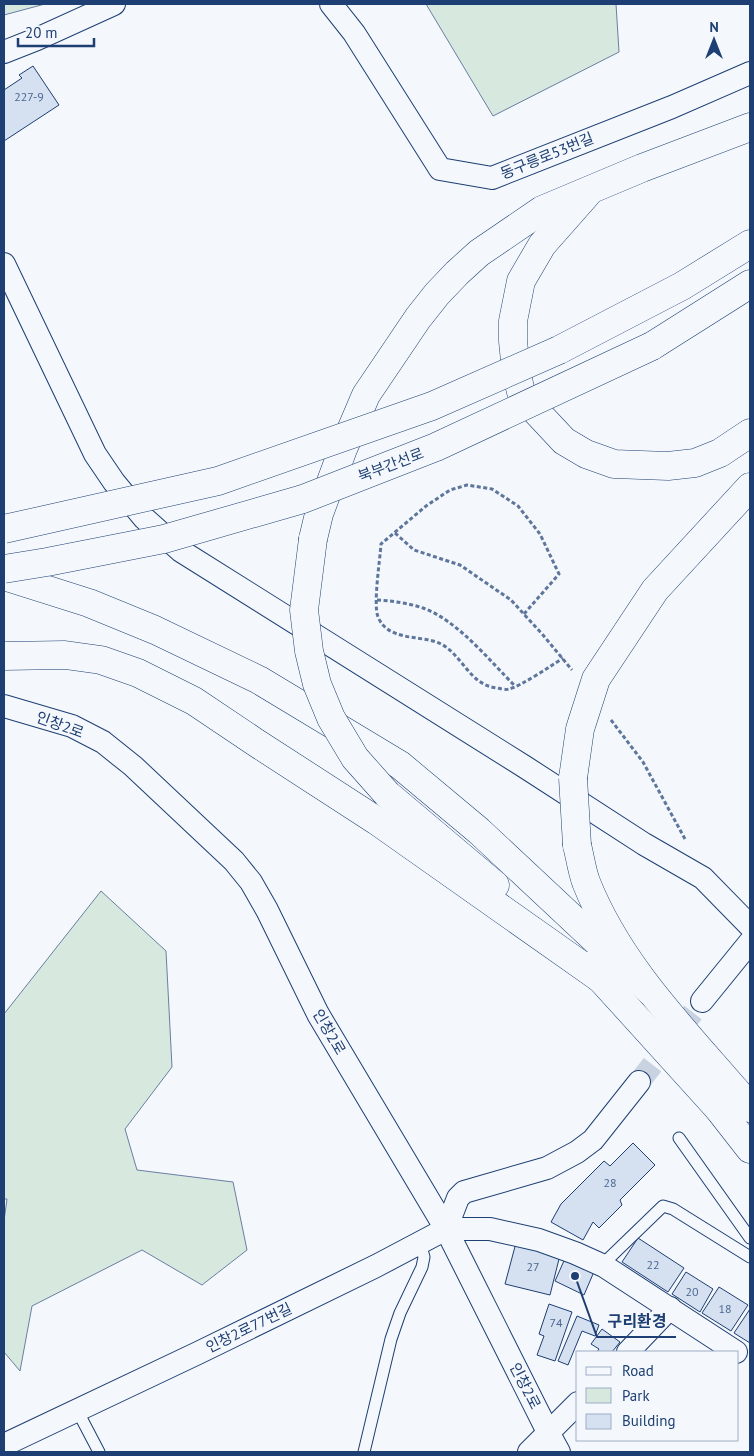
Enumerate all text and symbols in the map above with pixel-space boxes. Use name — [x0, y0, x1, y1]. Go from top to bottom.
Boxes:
scale bar — [18, 15, 94, 47]
north arrow — [689, 15, 739, 65]
text: N — [709, 18, 719, 36]
text: 20 m — [25, 23, 58, 42]
house number: 227-9 — [14, 89, 44, 104]
street label: 동구릉로53번길 — [497, 128, 596, 183]
street label: 북부간선로 — [355, 443, 426, 486]
street label: 인창2로 — [34, 707, 87, 742]
street label: 인창2로 — [309, 1006, 350, 1058]
house number: 28 — [603, 1175, 617, 1190]
house number: 22 — [646, 1257, 660, 1272]
house number: 27 — [526, 1259, 540, 1274]
house number: 20 — [685, 1284, 699, 1299]
street label: 인창2로77번길 — [203, 1299, 295, 1357]
house number: 18 — [718, 1301, 732, 1316]
callout: 구리환경 — [597, 1306, 676, 1337]
text: 구리환경 — [608, 1311, 666, 1331]
house number: 74 — [549, 1315, 563, 1330]
legend — [576, 1351, 739, 1441]
street label: 인창2로 — [506, 1359, 545, 1412]
text: Road — [622, 1361, 654, 1380]
text: Park — [622, 1386, 650, 1405]
text: Building — [622, 1411, 676, 1430]

